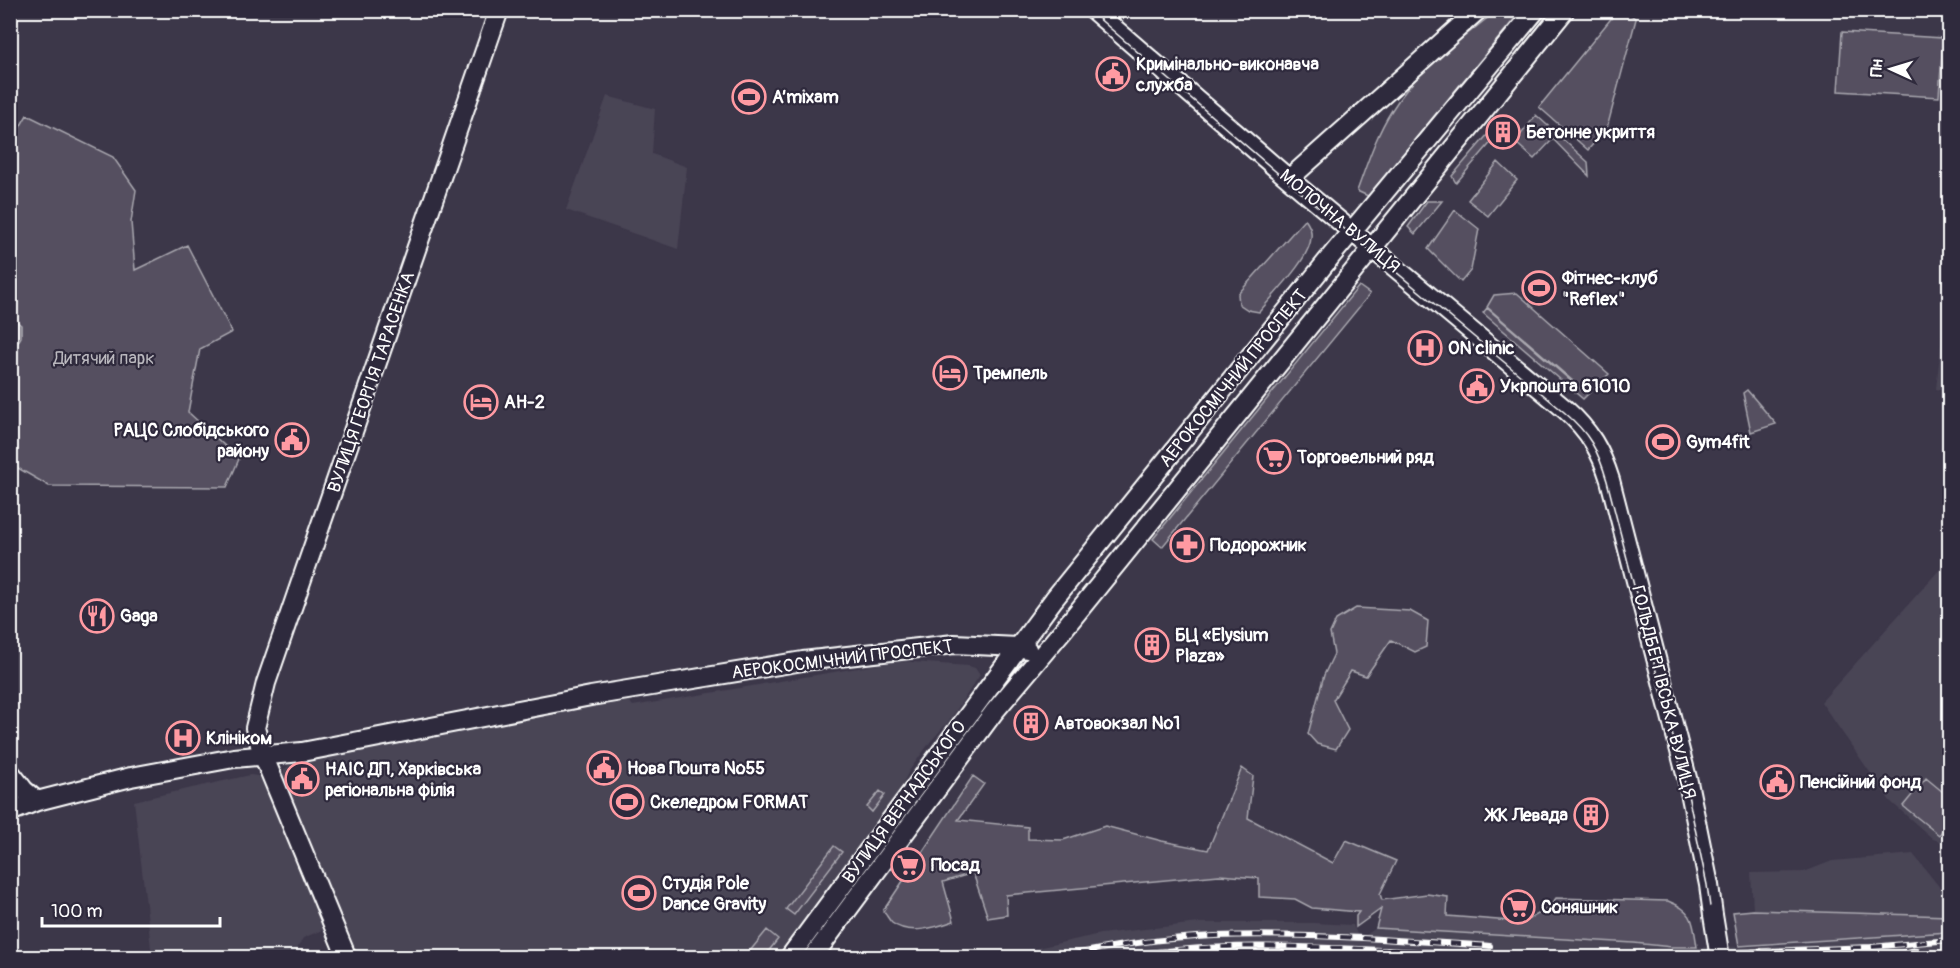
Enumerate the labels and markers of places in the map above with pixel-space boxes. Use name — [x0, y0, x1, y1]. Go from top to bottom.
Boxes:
place label: Кримінально-виконавча служба — [1135, 53, 1319, 97]
public building icon: Кримінально-виконавча служба — [1095, 56, 1131, 92]
sports icon: A’mixam — [731, 79, 767, 115]
place label: A’mixam — [772, 86, 839, 109]
building icon: Бетонне укриття — [1485, 114, 1521, 150]
place label: Бетонне укриття — [1526, 121, 1655, 144]
place label: Фітнес-клуб "Reflex" — [1561, 267, 1658, 311]
sports icon: Фітнес-клуб "Reflex" — [1521, 270, 1557, 306]
hospital icon: ON clinic — [1407, 330, 1443, 366]
place label: ON clinic — [1448, 337, 1515, 360]
hotel icon: Тремпель — [932, 355, 968, 391]
place label: Тремпель — [972, 362, 1048, 385]
public building icon: Укрпошта 61010 — [1459, 368, 1495, 404]
place label: Укрпошта 61010 — [1500, 375, 1631, 398]
hotel icon: АН-2 — [463, 384, 499, 420]
place label: АН-2 — [504, 391, 545, 414]
place label: РАЦС Слобідського району — [114, 419, 269, 463]
public building icon: РАЦС Слобідського району — [274, 422, 310, 458]
sports icon: Gym4fit — [1645, 424, 1681, 460]
place label: Gym4fit — [1686, 431, 1751, 454]
supermarket icon: Торговельний ряд — [1256, 439, 1292, 475]
place label: Торговельний ряд — [1296, 446, 1434, 469]
pharmacy icon: Подорожник — [1169, 527, 1205, 563]
place label: Подорожник — [1210, 534, 1307, 557]
restaurant icon: Gaga — [79, 598, 115, 634]
place label: Gaga — [120, 605, 158, 628]
place label: БЦ «Elysium Plaza» — [1175, 624, 1269, 668]
building icon: БЦ «Elysium Plaza» — [1134, 627, 1170, 663]
building icon: Автовокзал №1 — [1013, 705, 1049, 741]
place label: Автовокзал №1 — [1054, 712, 1180, 735]
hospital icon: Клініком — [165, 720, 201, 756]
place label: Клініком — [206, 727, 272, 750]
public building icon: Нова Пошта №55 — [586, 750, 622, 786]
place label: Нова Пошта №55 — [627, 757, 765, 780]
place label: НАІС ДП, Харківська регіональна філія — [325, 758, 482, 802]
public building icon: НАІС ДП, Харківська регіональна філія — [284, 761, 320, 797]
public building icon: Пенсійний фонд — [1759, 764, 1795, 800]
place label: Пенсійний фонд — [1800, 771, 1922, 794]
sports icon: Скеледром FORMAT — [609, 784, 645, 820]
place label: Скеледром FORMAT — [650, 791, 808, 814]
building icon: ЖК Левада — [1573, 797, 1609, 833]
place label: ЖК Левада — [1484, 804, 1569, 827]
supermarket icon: Посад — [890, 847, 926, 883]
place label: Посад — [931, 854, 980, 877]
place label: Студія Pole Dance Gravity — [662, 872, 767, 916]
sports icon: Студія Pole Dance Gravity — [621, 875, 657, 911]
supermarket icon: Соняшник — [1500, 889, 1536, 925]
place label: Соняшник — [1541, 896, 1618, 919]

